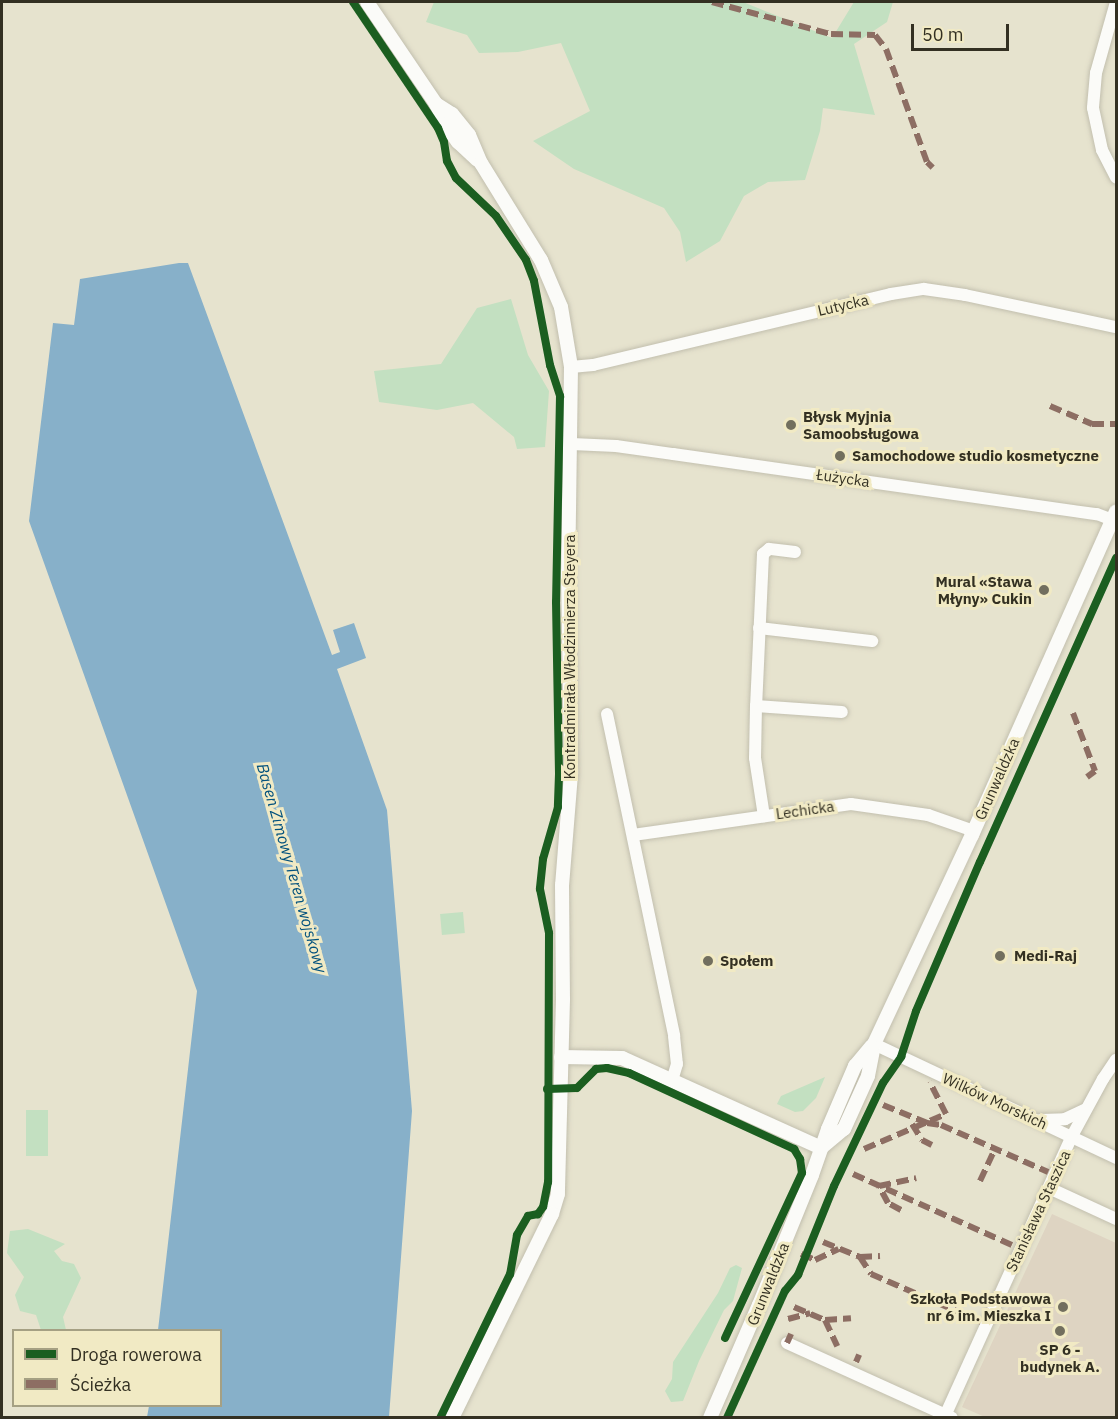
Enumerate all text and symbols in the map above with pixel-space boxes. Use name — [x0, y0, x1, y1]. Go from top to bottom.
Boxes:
scale bar — [914, 12, 1012, 50]
text: 50 m — [922, 23, 964, 46]
street label: Lutycka — [816, 290, 870, 320]
place label: Błysk Myjnia Samoobsługowa — [803, 407, 919, 442]
marker: Błysk Myjnia Samoobsługowa — [784, 418, 798, 432]
place label: Samochodowe studio kosmetyczne — [852, 447, 1099, 465]
marker: Samochodowe studio kosmetyczne — [833, 449, 847, 463]
street label: Łużycka — [815, 465, 871, 491]
street label: Kontradmirała Włodzimierza Steyera — [561, 534, 579, 780]
place label: Mural «Stawa Młyny» Cukin — [936, 572, 1032, 607]
marker: Mural «Stawa Młyny» Cukin — [1037, 583, 1051, 597]
street label: Grunwaldzka — [971, 735, 1023, 823]
water label: Basen Zimowy Teren wojskowy — [253, 761, 331, 975]
street label: Lechicka — [775, 797, 835, 823]
marker: Medi-Raj — [991, 947, 1009, 965]
place label: Medi-Raj — [1014, 947, 1077, 965]
place label: Społem — [720, 952, 773, 970]
marker: Społem — [701, 954, 715, 968]
street label: Wilków Morskich — [940, 1069, 1050, 1133]
street label: Stanisława Staszica — [1002, 1147, 1074, 1275]
street label: Grunwaldzka — [743, 1240, 793, 1328]
place label: Szkoła Podstawowa nr 6 im. Mieszka I — [910, 1289, 1051, 1324]
marker: Szkoła Podstawowa nr 6 im. Mieszka I — [1056, 1300, 1070, 1314]
marker: SP 6 - budynek A. — [1053, 1324, 1067, 1338]
legend — [12, 1329, 222, 1407]
place label: SP 6 - budynek A. — [1020, 1340, 1100, 1375]
text: Droga rowerowa — [70, 1343, 202, 1366]
text: Ścieżka — [70, 1373, 131, 1396]

